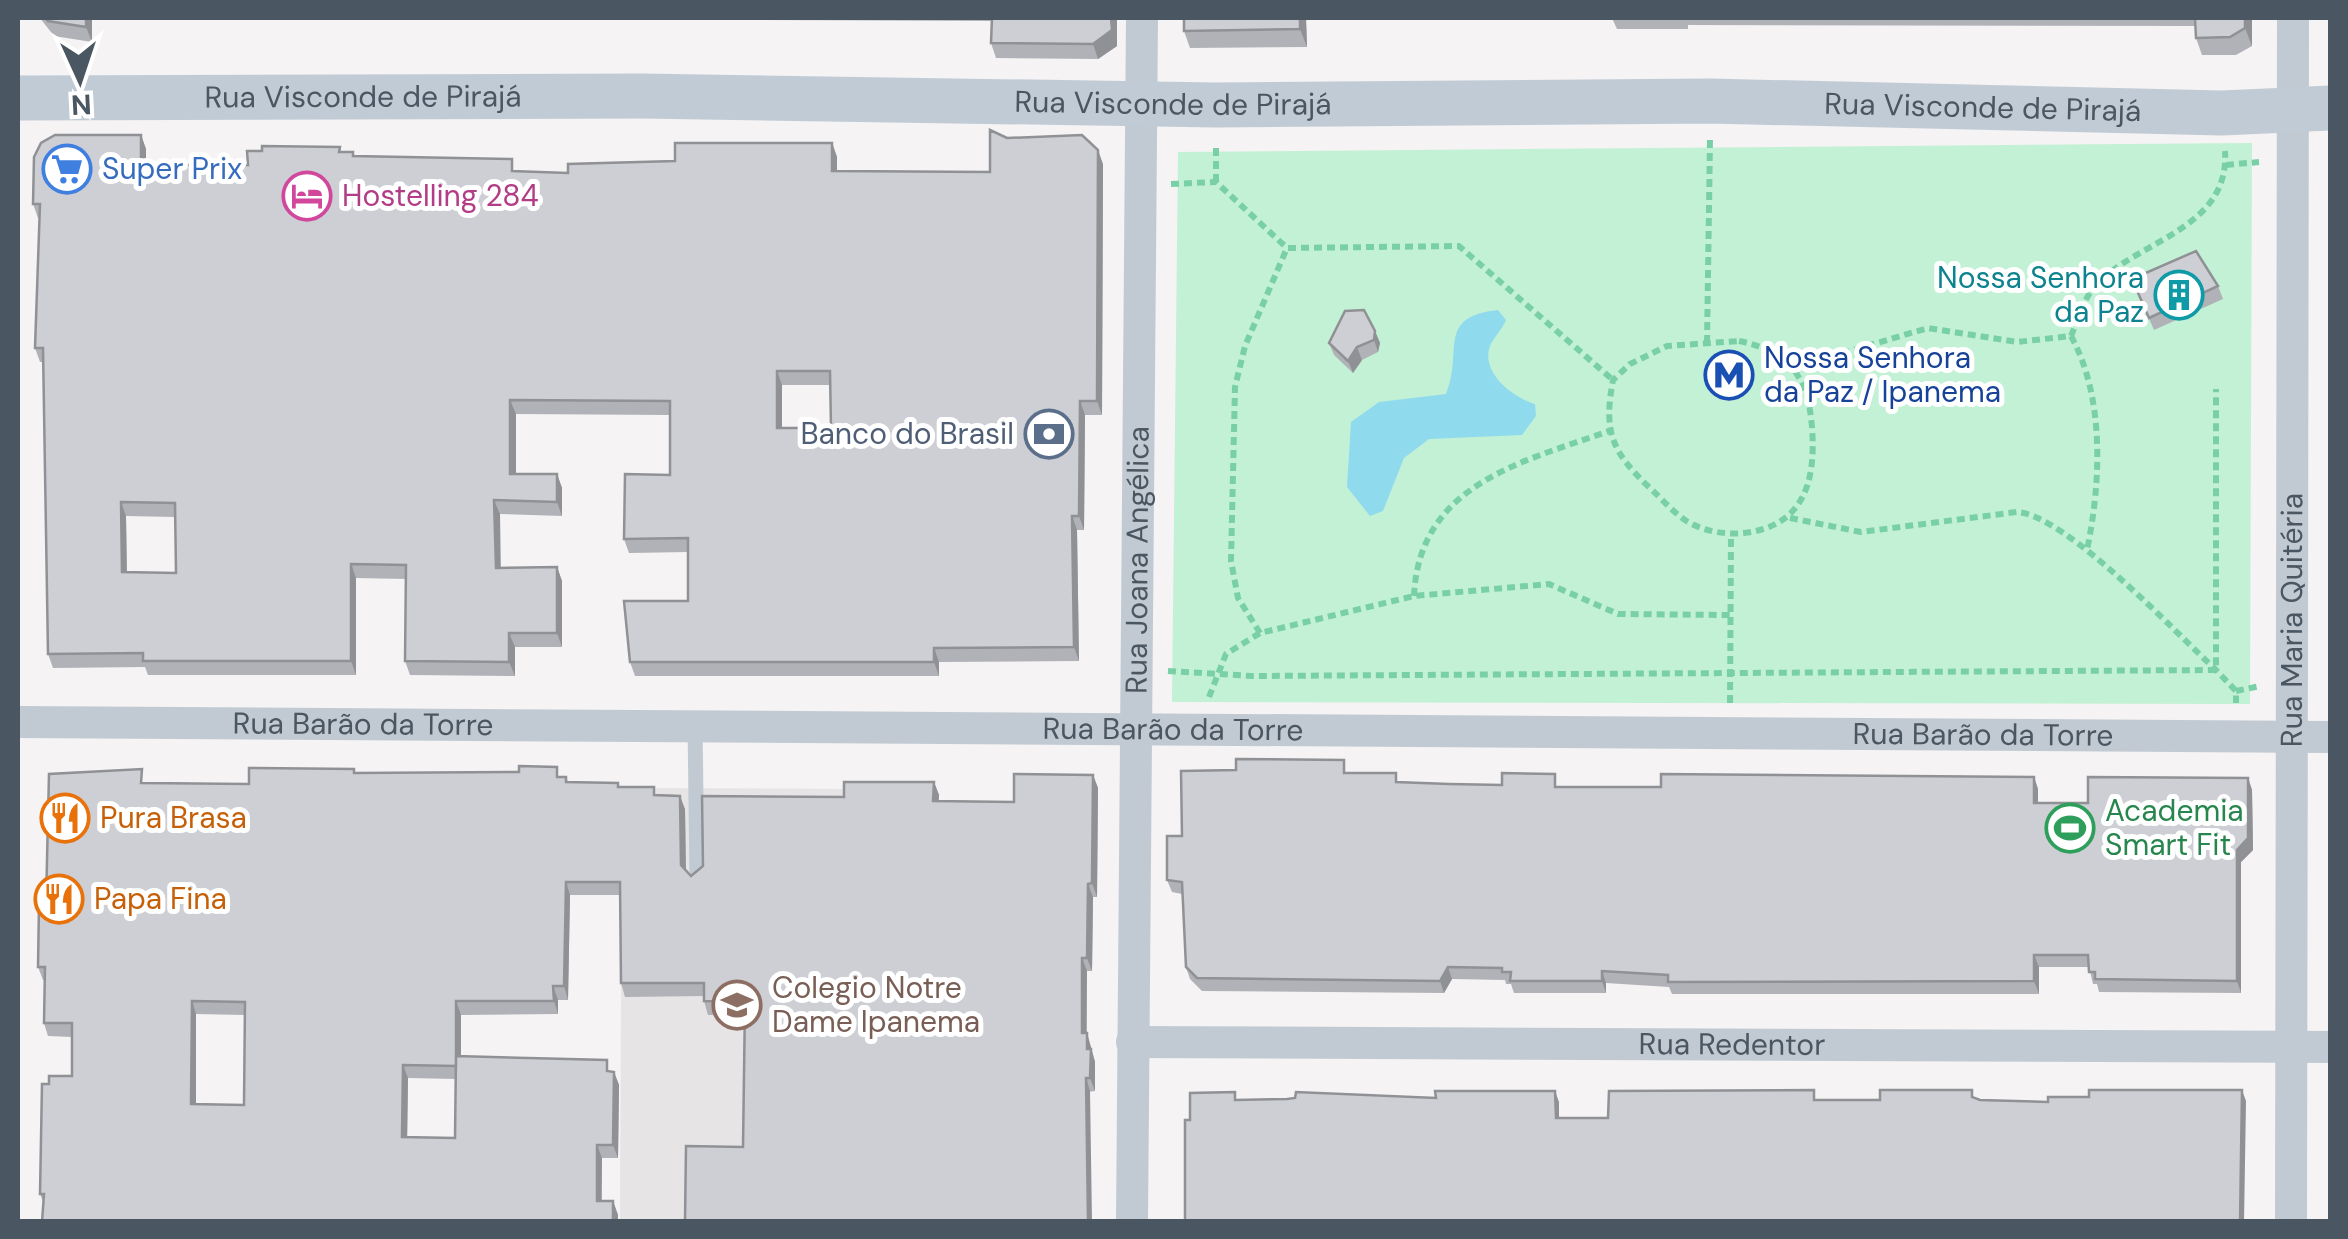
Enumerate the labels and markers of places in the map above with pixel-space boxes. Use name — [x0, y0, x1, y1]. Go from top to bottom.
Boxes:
supermarket icon: Super Prix — [41, 143, 93, 195]
place label: Super Prix — [102, 149, 242, 188]
hotel icon: Hostelling 284 — [281, 170, 333, 222]
place label: Hostelling 284 — [342, 176, 539, 215]
place label: Nossa Senhora da Paz — [1937, 258, 2144, 331]
building icon: Nossa Senhora da Paz — [2153, 269, 2205, 321]
place label: Nossa Senhora da Paz / Ipanema — [1764, 338, 2001, 411]
metro station icon: Nossa Senhora da Paz / Ipanema — [1703, 349, 1755, 401]
bank icon: Banco do Brasil — [1023, 408, 1075, 460]
place label: Banco do Brasil — [800, 414, 1014, 453]
place label: Academia Smart Fit — [2105, 791, 2244, 864]
restaurant icon: Pura Brasa — [39, 792, 91, 844]
place label: Pura Brasa — [100, 798, 247, 837]
sports icon: Academia Smart Fit — [2044, 802, 2096, 854]
restaurant icon: Papa Fina — [33, 873, 85, 925]
place label: Papa Fina — [94, 879, 227, 918]
place label: Colegio Notre Dame Ipanema — [772, 968, 980, 1041]
school or university icon: Colegio Notre Dame Ipanema — [711, 979, 763, 1031]

